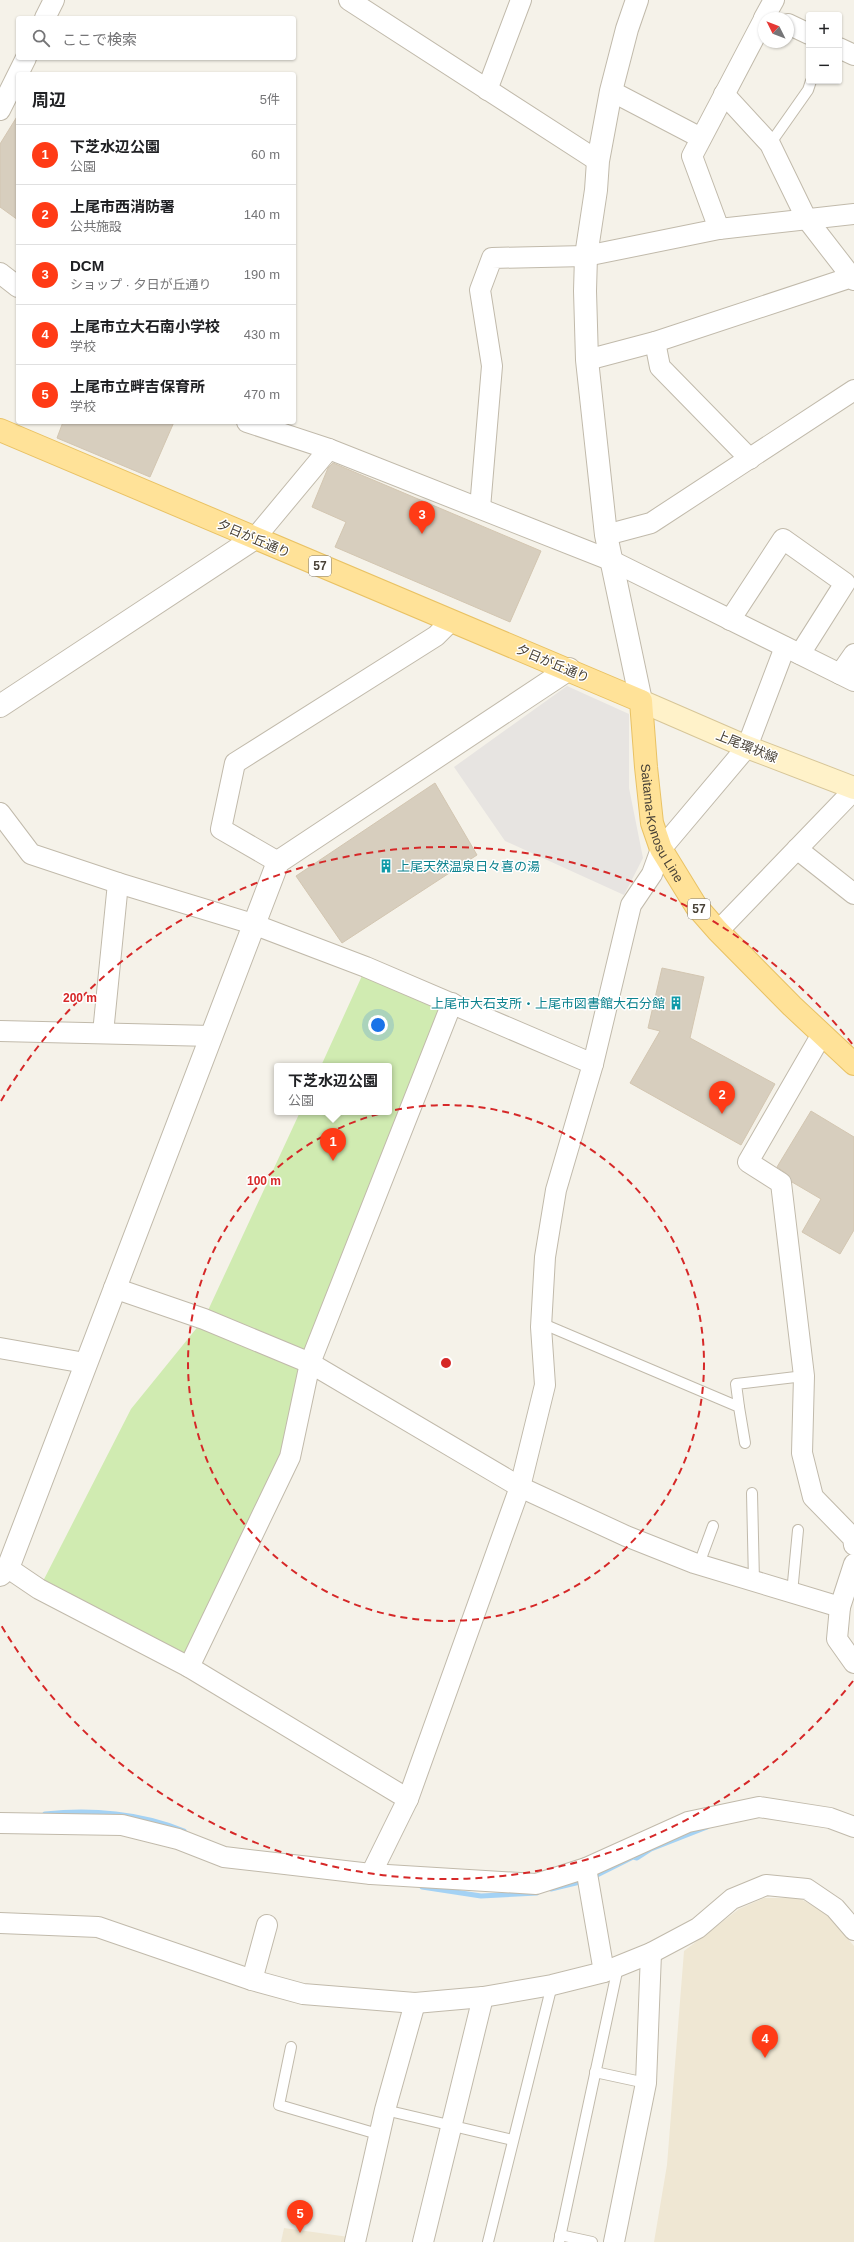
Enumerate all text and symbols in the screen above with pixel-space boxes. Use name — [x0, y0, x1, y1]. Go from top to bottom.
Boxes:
north arrow — [758, 12, 794, 48]
map controls — [806, 12, 842, 84]
button: + — [806, 12, 842, 48]
search box — [16, 16, 296, 60]
icon: search — [30, 27, 52, 49]
text: ここで検索 — [62, 31, 137, 48]
button: − — [806, 48, 842, 84]
text: 周辺 — [32, 91, 66, 110]
text: 5件 — [260, 92, 280, 107]
text: 下芝水辺公園 — [70, 138, 160, 155]
text: 1 — [41, 147, 49, 162]
text: 60 m — [251, 147, 280, 162]
text: 公園 — [70, 159, 96, 174]
text: 上尾市西消防署 — [70, 198, 175, 215]
text: 2 — [41, 207, 49, 222]
text: 140 m — [244, 207, 280, 222]
text: 公共施設 — [70, 219, 122, 234]
text: DCM — [70, 257, 104, 274]
text: 3 — [41, 267, 49, 282]
text: 190 m — [244, 267, 280, 282]
text: ショップ · 夕日が丘通り — [70, 277, 212, 292]
text: 上尾市立大石南小学校 — [70, 318, 220, 335]
text: 4 — [41, 327, 49, 342]
text: 430 m — [244, 327, 280, 342]
text: 学校 — [70, 339, 96, 354]
text: 上尾市立畔吉保育所 — [70, 378, 205, 395]
text: 5 — [41, 387, 49, 402]
text: 470 m — [244, 387, 280, 402]
text: 学校 — [70, 399, 96, 414]
pin: 3 — [409, 501, 435, 534]
street label: 夕日が丘通り — [215, 516, 293, 561]
road number: 57 — [309, 556, 331, 576]
street label: 夕日が丘通り — [514, 641, 592, 686]
street label: 上尾環状線 — [714, 727, 780, 766]
street label: Saitama-Konosu Line — [638, 763, 686, 885]
building icon: 上尾天然温泉日々喜の湯 — [378, 858, 394, 874]
place label: 上尾天然温泉日々喜の湯 — [397, 859, 540, 874]
road number: 57 — [688, 899, 710, 919]
text: 200 m — [63, 991, 97, 1005]
building icon: 上尾市大石支所・上尾市図書館大石分館 — [668, 995, 684, 1011]
place label: 上尾市大石支所・上尾市図書館大石分館 — [431, 996, 665, 1011]
your location — [368, 1015, 388, 1035]
popup — [274, 1063, 392, 1115]
text: 下芝水辺公園 — [288, 1072, 378, 1089]
pin: 2 — [709, 1081, 735, 1114]
text: 公園 — [288, 1093, 314, 1108]
pin: 1 — [320, 1128, 346, 1161]
text: 100 m — [247, 1174, 281, 1188]
centre of rings — [439, 1356, 453, 1370]
pin: 4 — [752, 2025, 778, 2058]
pin: 5 — [287, 2200, 313, 2233]

